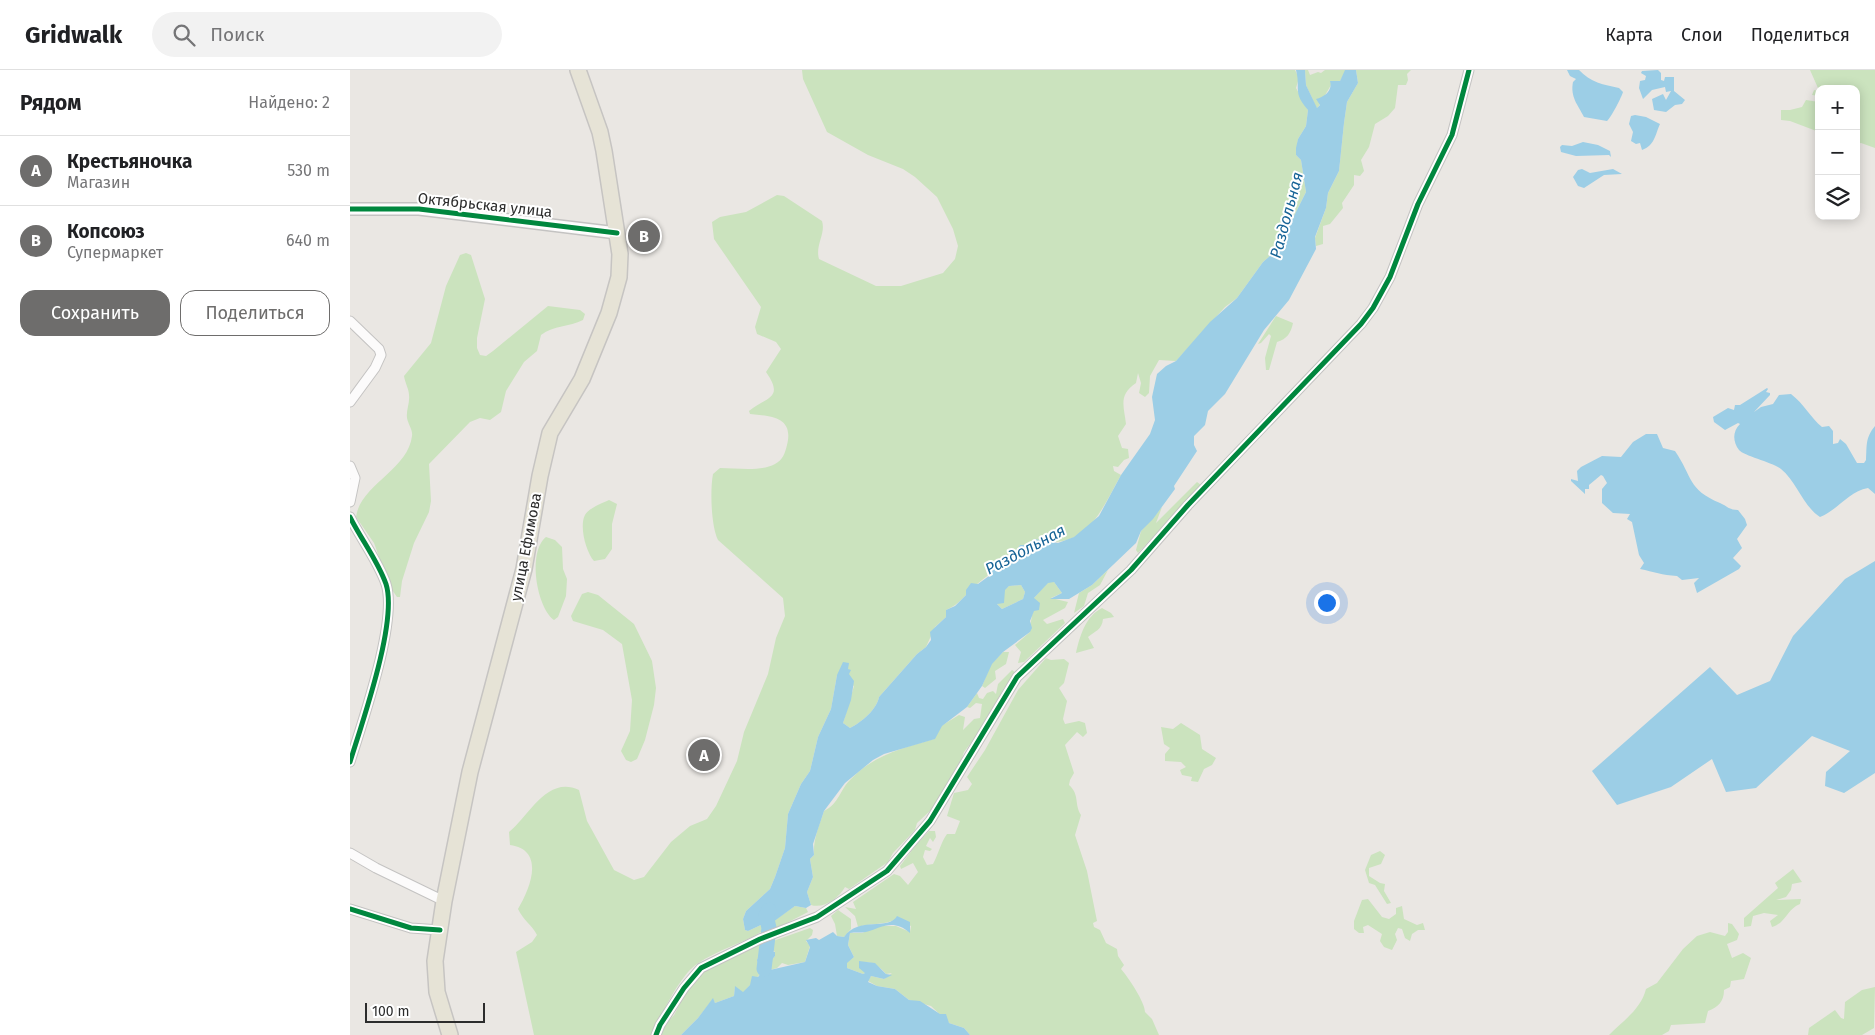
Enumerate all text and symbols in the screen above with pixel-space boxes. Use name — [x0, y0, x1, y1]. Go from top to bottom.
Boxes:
search box — [152, 12, 502, 57]
text: Gridwalk — [25, 21, 122, 49]
icon: search — [170, 21, 198, 49]
text: Поиск — [210, 23, 264, 46]
text: Карта — [1605, 24, 1653, 46]
text: Слои — [1681, 24, 1723, 46]
text: Поделиться — [1751, 24, 1850, 46]
map controls — [1815, 85, 1860, 220]
button: + — [1815, 85, 1860, 130]
text: Рядом — [20, 90, 81, 116]
text: Найдено: 2 — [248, 93, 330, 112]
button: − — [1815, 130, 1860, 175]
text: Крестьяночка — [67, 150, 192, 173]
text: A — [31, 161, 41, 180]
text: 530 m — [287, 161, 330, 180]
water label: Раздольная — [1266, 170, 1307, 260]
text: Магазин — [67, 173, 130, 192]
button: layers — [1815, 175, 1860, 220]
street label: Октябрьская улица — [417, 189, 553, 221]
pin: B — [628, 217, 660, 255]
text: Копсоюз — [67, 220, 145, 243]
text: B — [31, 231, 41, 250]
text: 640 m — [286, 231, 330, 250]
text: Супермаркет — [67, 243, 163, 262]
button: Сохранить — [20, 290, 170, 336]
button: Поделиться — [180, 290, 330, 336]
street label: улица Ефимова — [507, 491, 545, 603]
water label: Раздольная — [982, 520, 1069, 579]
your location — [1314, 590, 1340, 616]
pin: A — [688, 736, 720, 774]
scale bar — [365, 1000, 485, 1023]
text: 100 m — [372, 1003, 409, 1020]

